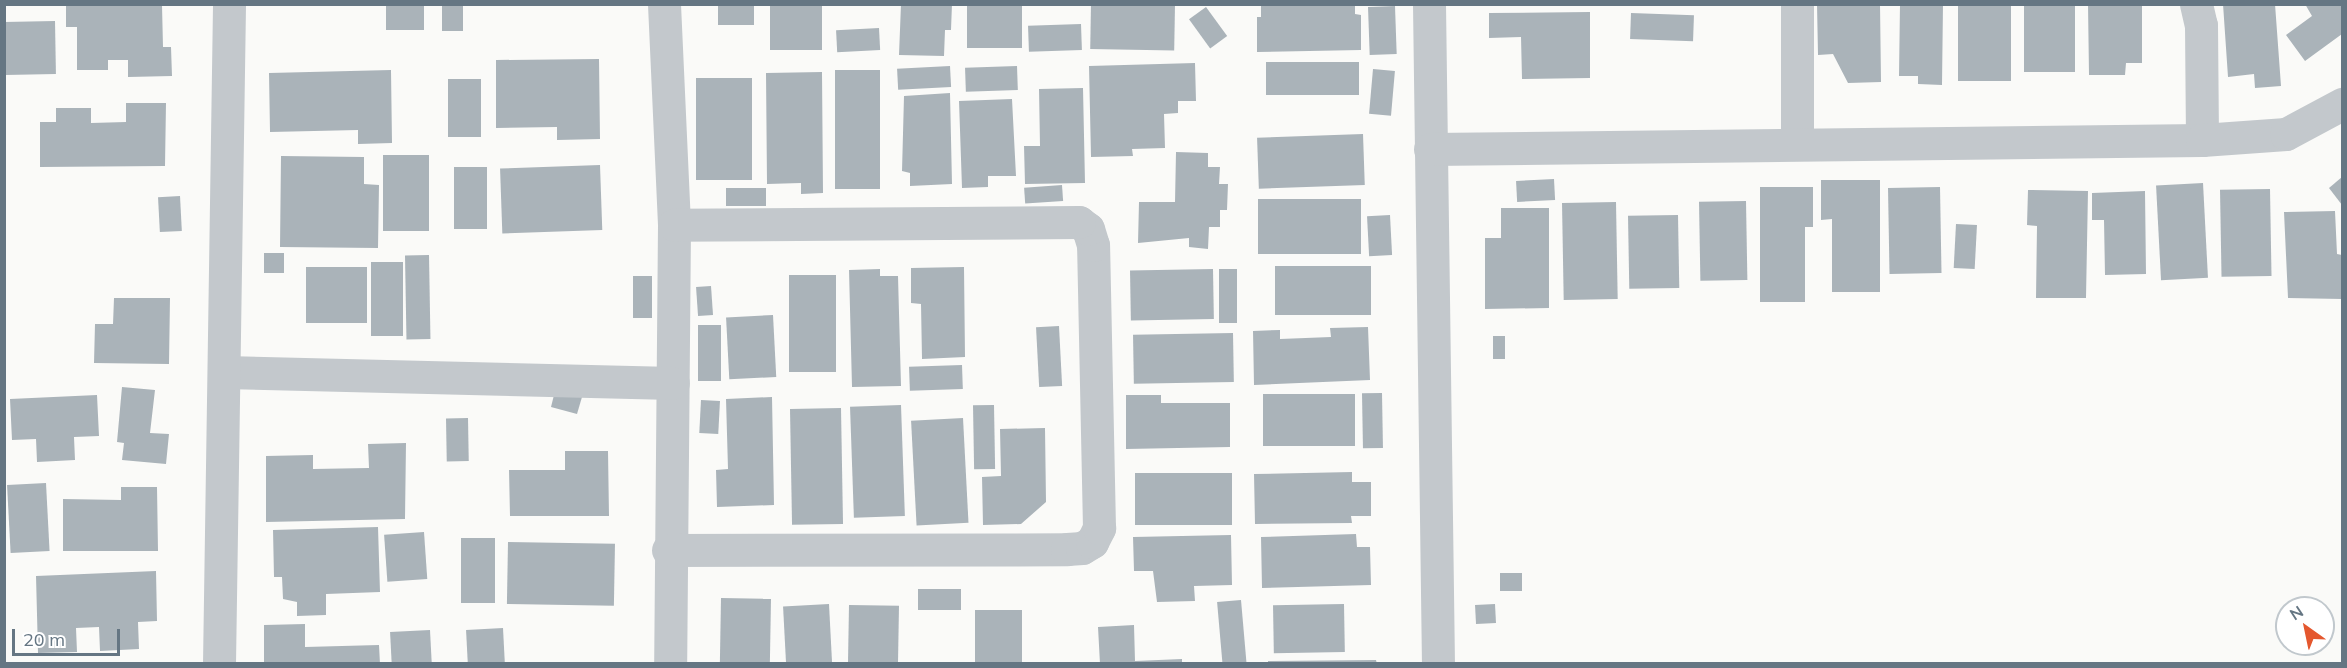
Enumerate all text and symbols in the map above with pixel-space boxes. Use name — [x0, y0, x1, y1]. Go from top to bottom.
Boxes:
north arrow — [2275, 596, 2335, 656]
text: N — [2286, 601, 2307, 624]
scale bar — [15, 617, 123, 655]
text: 20 m — [23, 628, 65, 651]

